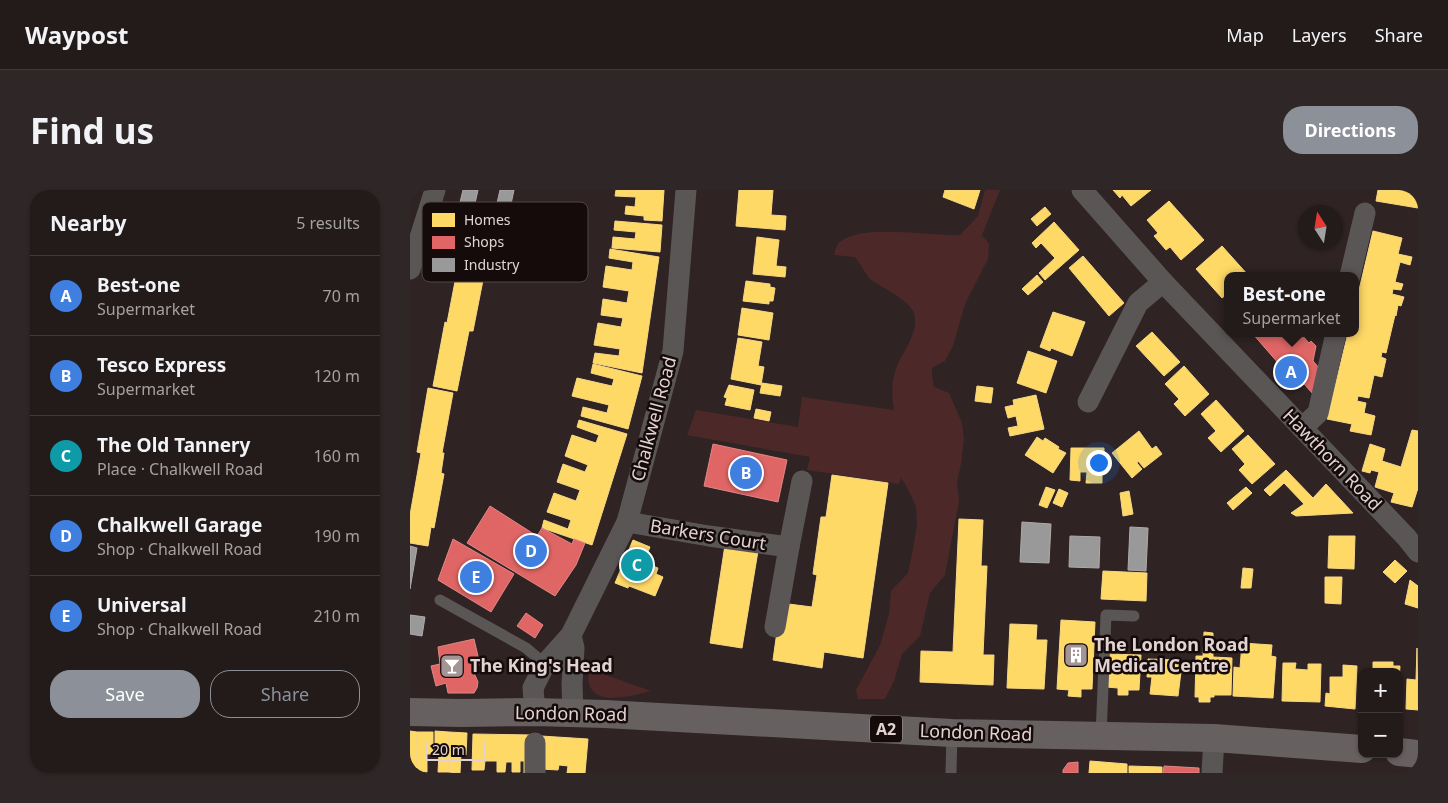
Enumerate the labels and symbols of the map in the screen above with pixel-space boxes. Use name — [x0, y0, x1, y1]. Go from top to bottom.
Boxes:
legend — [422, 202, 588, 282]
north arrow — [1298, 205, 1343, 250]
text: Homes — [464, 210, 511, 229]
text: Shops — [464, 232, 504, 251]
text: Industry — [464, 255, 520, 274]
pin: A — [1275, 353, 1307, 391]
street label: Chalkwell Road — [625, 354, 681, 484]
street label: Hawthorn Road — [1278, 403, 1387, 515]
your location — [1086, 450, 1112, 476]
pin: B — [730, 454, 762, 492]
street label: Barkers Court — [648, 513, 768, 555]
pin: D — [515, 532, 547, 570]
pin: C — [621, 546, 653, 584]
pin: E — [460, 558, 492, 596]
place label: The London Road Medical Centre — [1094, 632, 1249, 677]
building icon: The London Road Medical Centre — [1063, 642, 1089, 668]
bar icon: The King's Head — [439, 653, 465, 679]
place label: The King's Head — [470, 653, 613, 677]
street label: London Road — [515, 700, 627, 726]
road number: A2 — [870, 716, 902, 742]
street label: London Road — [919, 718, 1033, 746]
scale bar — [425, 738, 485, 761]

